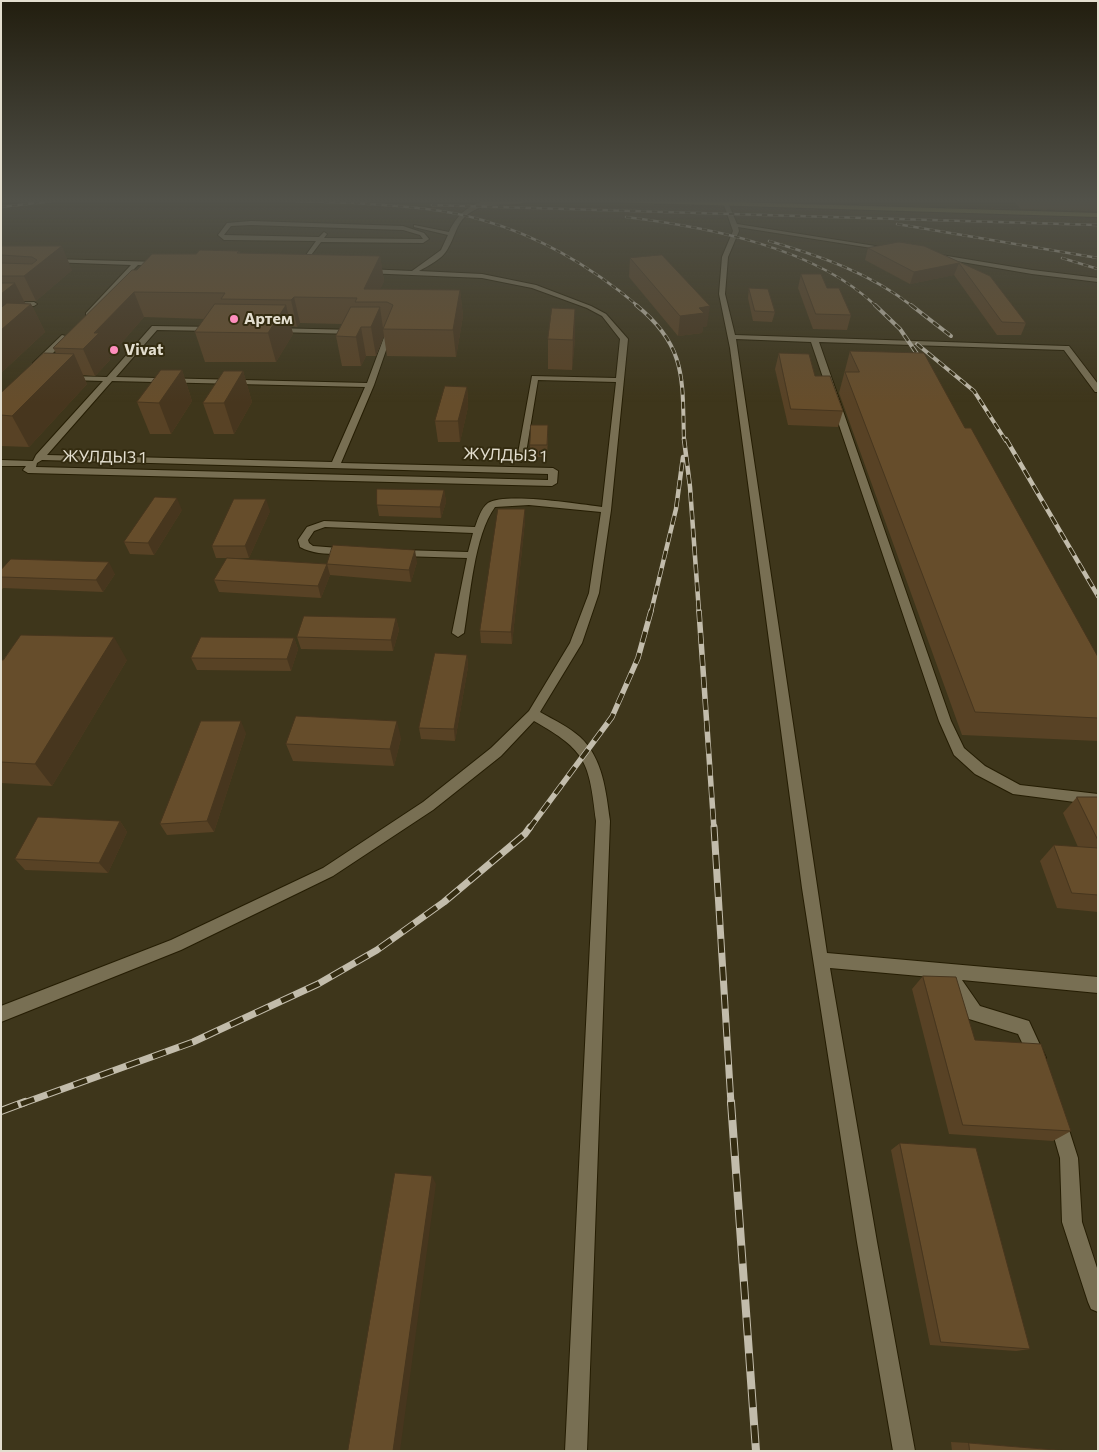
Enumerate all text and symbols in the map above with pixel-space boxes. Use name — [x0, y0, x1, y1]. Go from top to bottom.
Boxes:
place label: Артем — [244, 309, 293, 329]
marker: Артем — [228, 313, 240, 325]
place label: Vivat — [124, 340, 164, 360]
marker: Vivat — [108, 344, 120, 356]
street label: ЖУЛДЫЗ 1 — [463, 444, 547, 466]
street label: ЖУЛДЫЗ 1 — [62, 447, 146, 467]

